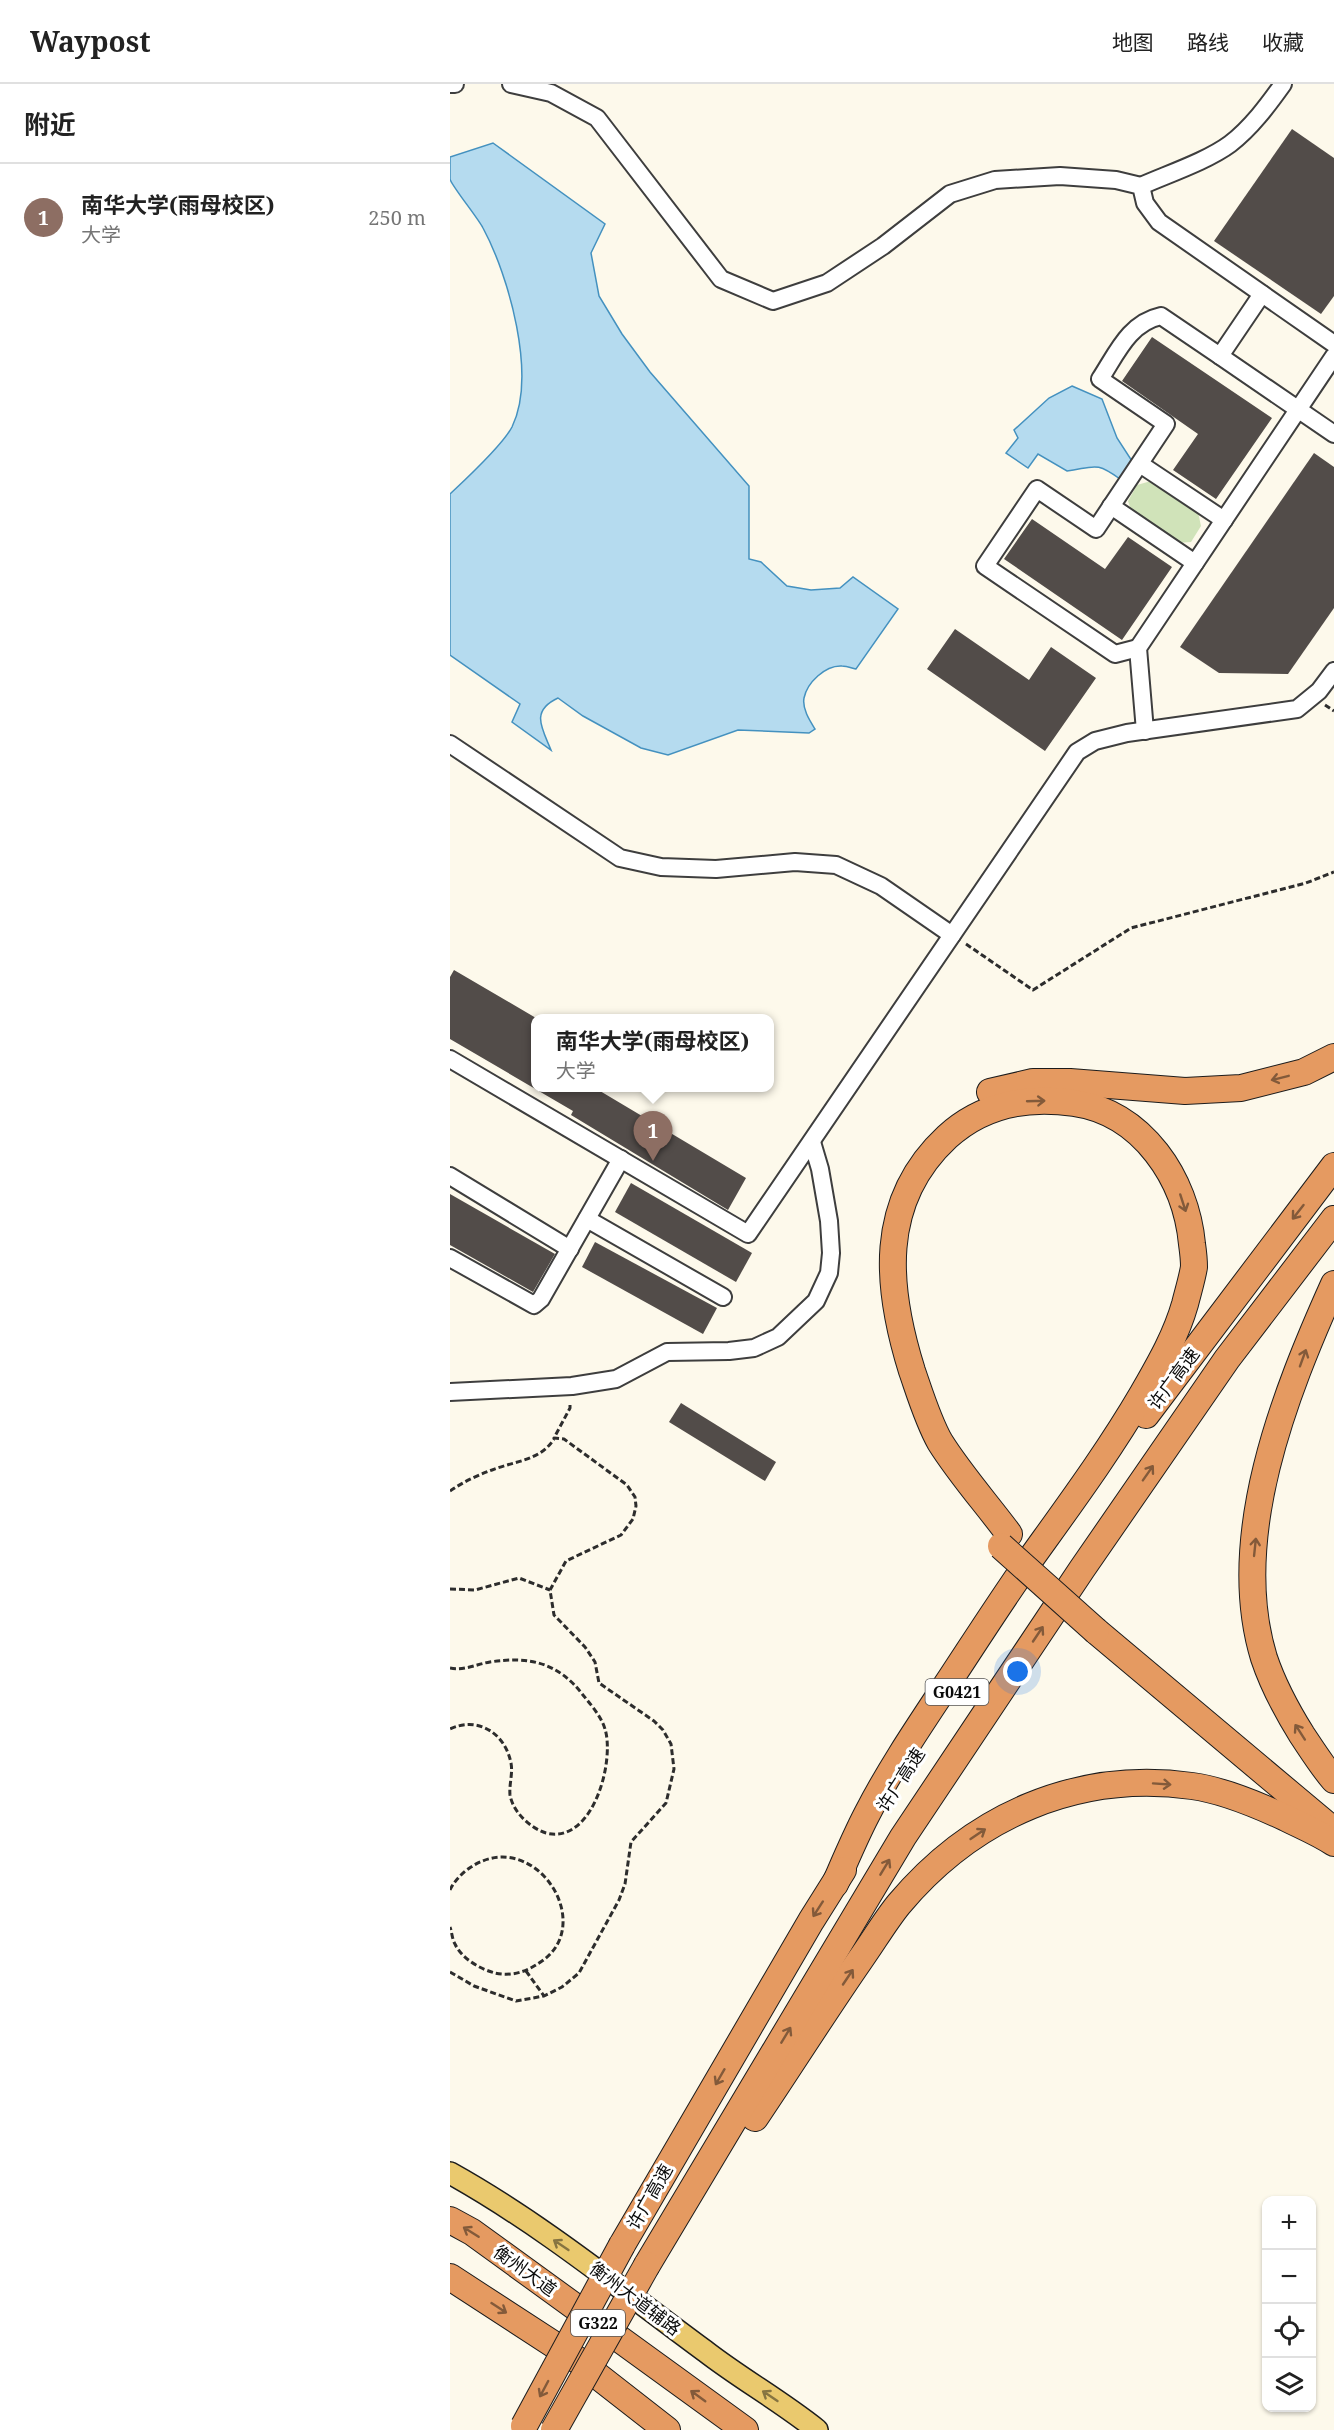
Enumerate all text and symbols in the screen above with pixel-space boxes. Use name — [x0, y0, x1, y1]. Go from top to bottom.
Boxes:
text: Waypost — [30, 22, 151, 60]
text: 地图 — [1112, 28, 1154, 56]
text: 路线 — [1187, 28, 1229, 56]
text: 收藏 — [1262, 28, 1304, 56]
text: 附近 — [24, 106, 76, 142]
text: 南华大学(雨母校区) — [81, 189, 275, 219]
text: 1 — [38, 204, 49, 231]
text: 250 m — [368, 204, 426, 231]
text: 大学 — [81, 221, 121, 248]
popup — [531, 1014, 774, 1092]
text: 南华大学(雨母校区) — [556, 1025, 749, 1055]
text: 大学 — [556, 1057, 596, 1084]
one-way arrow — [1271, 1073, 1290, 1085]
one-way arrow — [1025, 1096, 1045, 1107]
pin: 1 — [634, 1112, 672, 1161]
one-way arrow — [1178, 1193, 1189, 1212]
one-way arrow — [1292, 1204, 1305, 1220]
street label: 许广高速 — [1142, 1342, 1204, 1414]
one-way arrow — [1298, 1349, 1309, 1368]
one-way arrow — [1142, 1466, 1154, 1482]
one-way arrow — [1250, 1537, 1261, 1557]
one-way arrow — [1032, 1626, 1045, 1643]
your location — [1003, 1657, 1032, 1686]
road number: G0421 — [926, 1679, 988, 1705]
one-way arrow — [1294, 1724, 1306, 1741]
street label: 许广高速 — [870, 1743, 930, 1816]
one-way arrow — [1152, 1779, 1172, 1790]
one-way arrow — [970, 1828, 987, 1841]
one-way arrow — [879, 1859, 891, 1876]
one-way arrow — [812, 1900, 824, 1917]
one-way arrow — [842, 1970, 854, 1986]
one-way arrow — [780, 2027, 792, 2044]
one-way arrow — [713, 2068, 725, 2085]
street label: 许广高速 — [621, 2159, 678, 2234]
map controls — [1262, 2196, 1316, 2412]
button: + — [1262, 2196, 1316, 2250]
one-way arrow — [463, 2226, 480, 2238]
one-way arrow — [552, 2238, 569, 2251]
street label: 衡州大道 — [489, 2239, 562, 2301]
button: − — [1262, 2250, 1316, 2304]
street label: 衡州大道辅路 — [585, 2256, 686, 2340]
one-way arrow — [490, 2303, 507, 2315]
button: locate — [1262, 2304, 1316, 2358]
road number: G322 — [571, 2310, 625, 2336]
button: layers — [1262, 2358, 1316, 2412]
one-way arrow — [538, 2379, 549, 2397]
one-way arrow — [690, 2389, 706, 2402]
one-way arrow — [762, 2390, 778, 2402]

